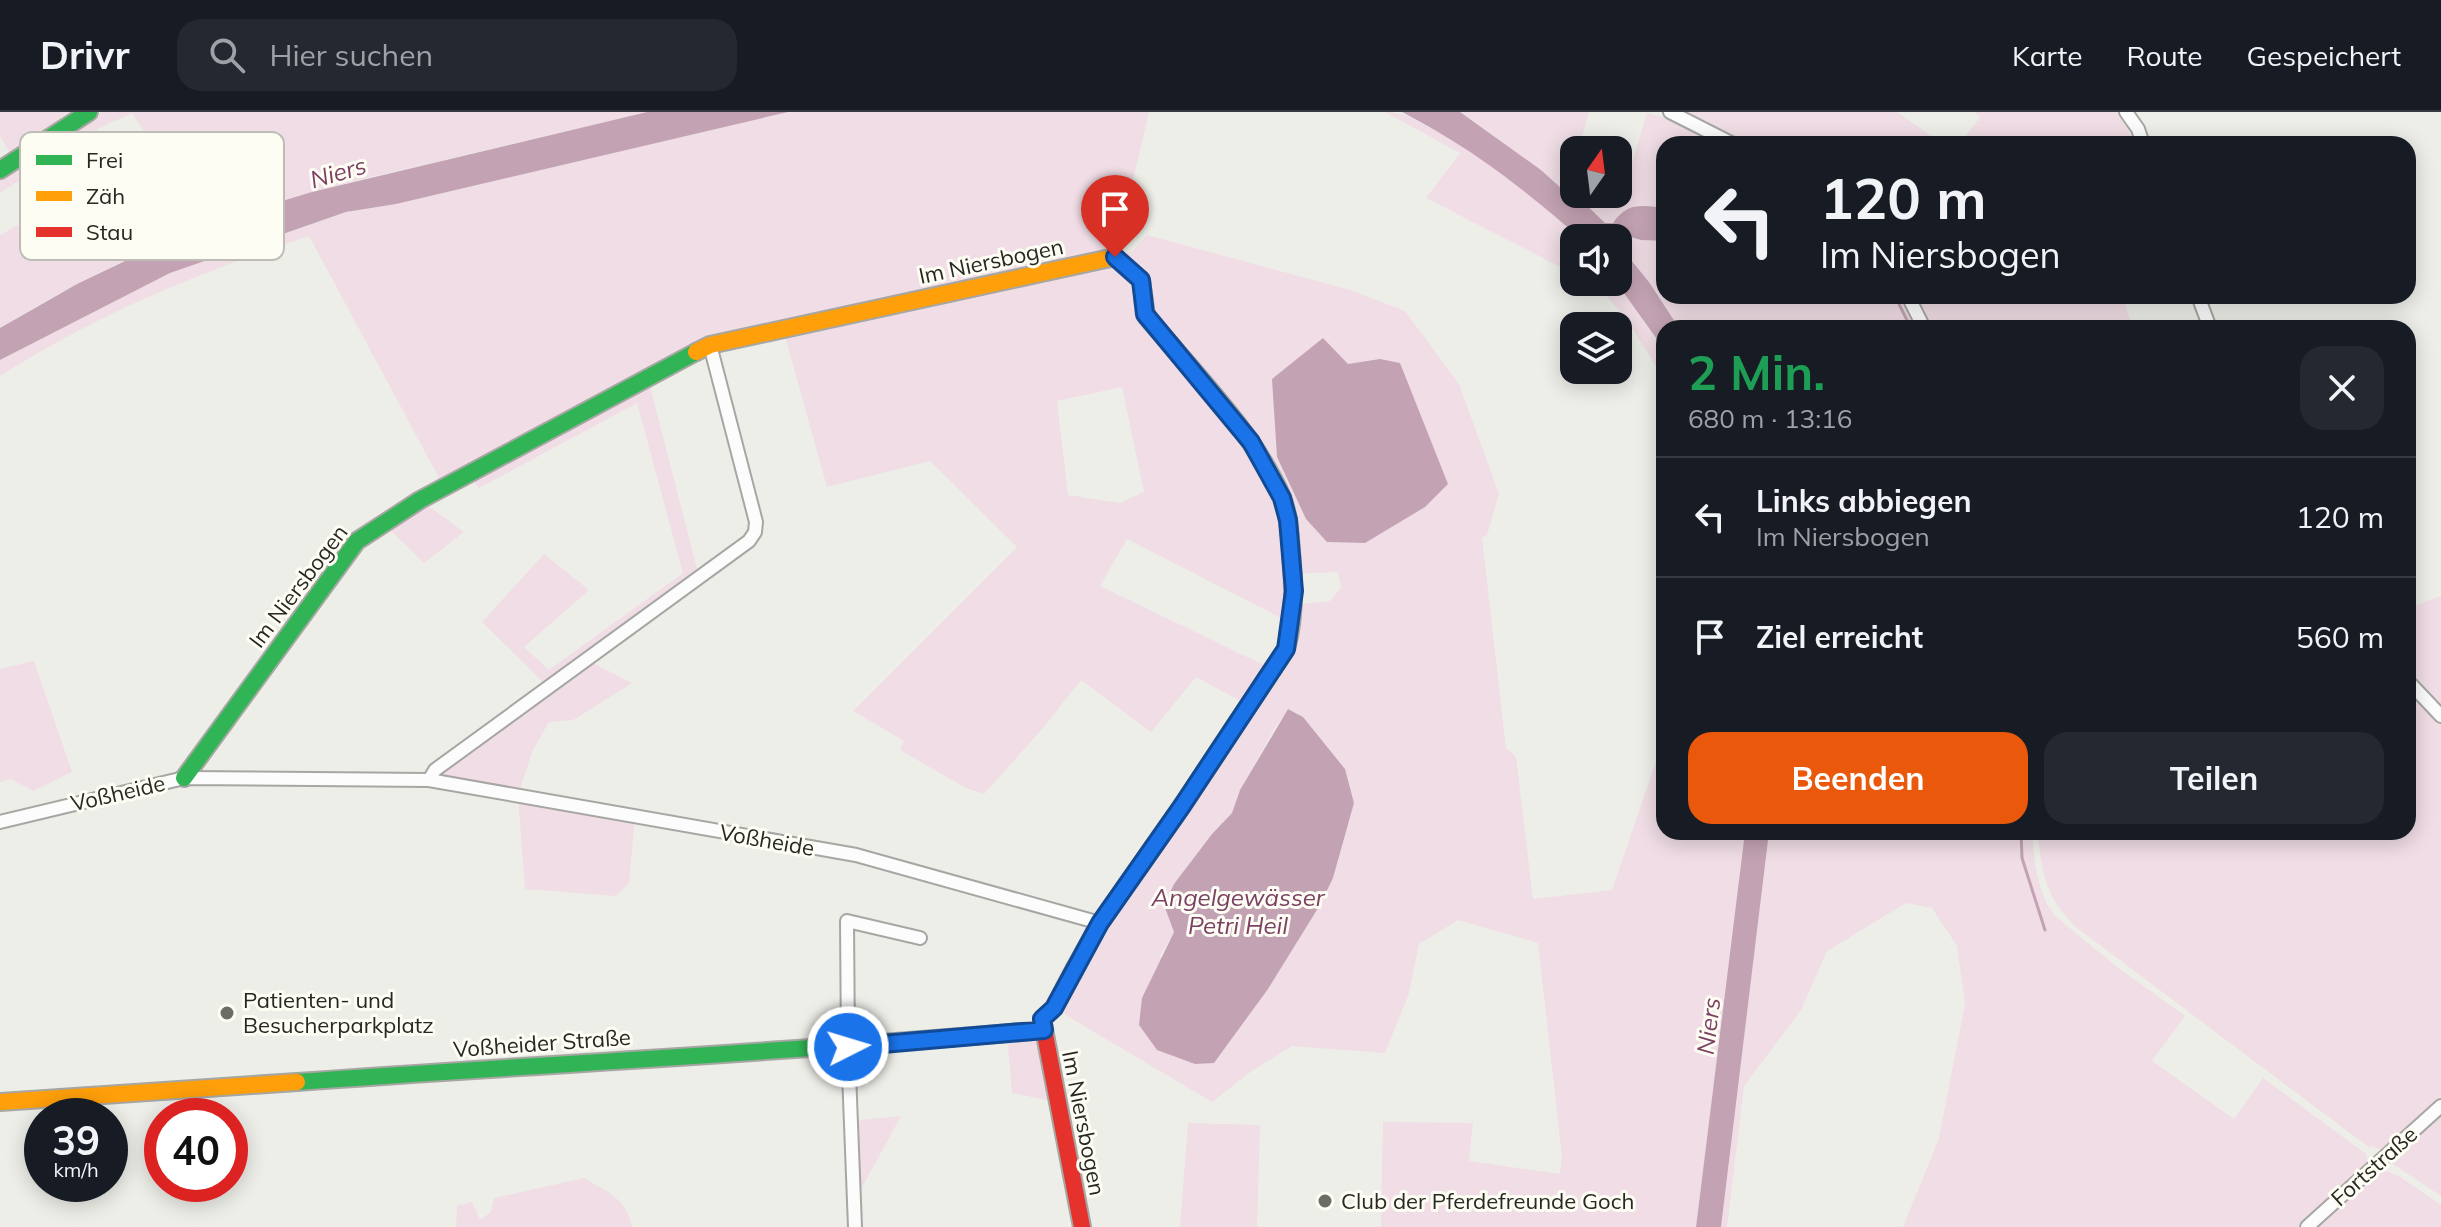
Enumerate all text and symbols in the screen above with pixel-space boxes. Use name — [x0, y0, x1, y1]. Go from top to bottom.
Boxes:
search box — [177, 19, 737, 91]
text: Drivr — [40, 31, 129, 79]
icon: search — [205, 33, 249, 77]
text: Hier suchen — [269, 36, 433, 74]
text: Karte — [2012, 38, 2082, 73]
text: Route — [2126, 38, 2203, 73]
text: Gespeichert — [2247, 38, 2401, 73]
legend — [20, 132, 284, 260]
north arrow — [1560, 136, 1632, 208]
map controls — [1560, 136, 1632, 384]
text: Frei — [86, 146, 123, 174]
water label: Niers — [306, 150, 370, 194]
text: 120 m — [1820, 163, 1987, 233]
icon: left — [1688, 168, 1792, 272]
pin — [1081, 175, 1149, 257]
text: Zäh — [86, 182, 125, 210]
icon: arrive — [1093, 187, 1137, 231]
text: Stau — [86, 218, 133, 246]
button: sound — [1560, 224, 1632, 296]
street label: Im Niersbogen — [916, 232, 1066, 290]
text: Im Niersbogen — [1820, 232, 2061, 277]
button: layers — [1560, 312, 1632, 384]
text: 2 Min. — [1688, 342, 1825, 402]
button: close — [2300, 346, 2384, 430]
text: 680 m · 13:16 — [1688, 402, 1852, 435]
text: Links abbiegen — [1756, 482, 1972, 520]
icon: left — [1688, 495, 1732, 539]
text: 120 m — [2296, 498, 2384, 536]
street label: Im Niersbogen — [243, 519, 353, 653]
text: Im Niersbogen — [1756, 520, 1930, 553]
icon: arrive — [1688, 615, 1732, 659]
text: Ziel erreicht — [1756, 618, 1923, 656]
text: 560 m — [2296, 618, 2384, 656]
button: Beenden — [1688, 732, 2028, 824]
button: Teilen — [2044, 732, 2384, 824]
street label: Voßheide — [68, 769, 168, 817]
street label: Voßheide — [717, 818, 817, 862]
water label: Angelgewässer Petri Heil — [1150, 882, 1326, 940]
place label: Patienten- und Besucherparkplatz — [243, 986, 434, 1039]
water label: Niers — [1690, 996, 1726, 1056]
marker: Patienten- und Besucherparkplatz — [218, 1004, 236, 1022]
position arrow — [806, 1005, 890, 1089]
street label: Voßheider Straße — [452, 1023, 632, 1063]
street label: Im Niersbogen — [1056, 1048, 1112, 1198]
speed limit sign: 40 — [144, 1098, 248, 1202]
text: 39 — [52, 1115, 100, 1165]
street label: Fortstraße — [2325, 1120, 2423, 1212]
text: km/h — [53, 1157, 99, 1182]
place label: Club der Pferdefreunde Goch — [1341, 1187, 1634, 1215]
marker: Club der Pferdefreunde Goch — [1316, 1192, 1334, 1210]

